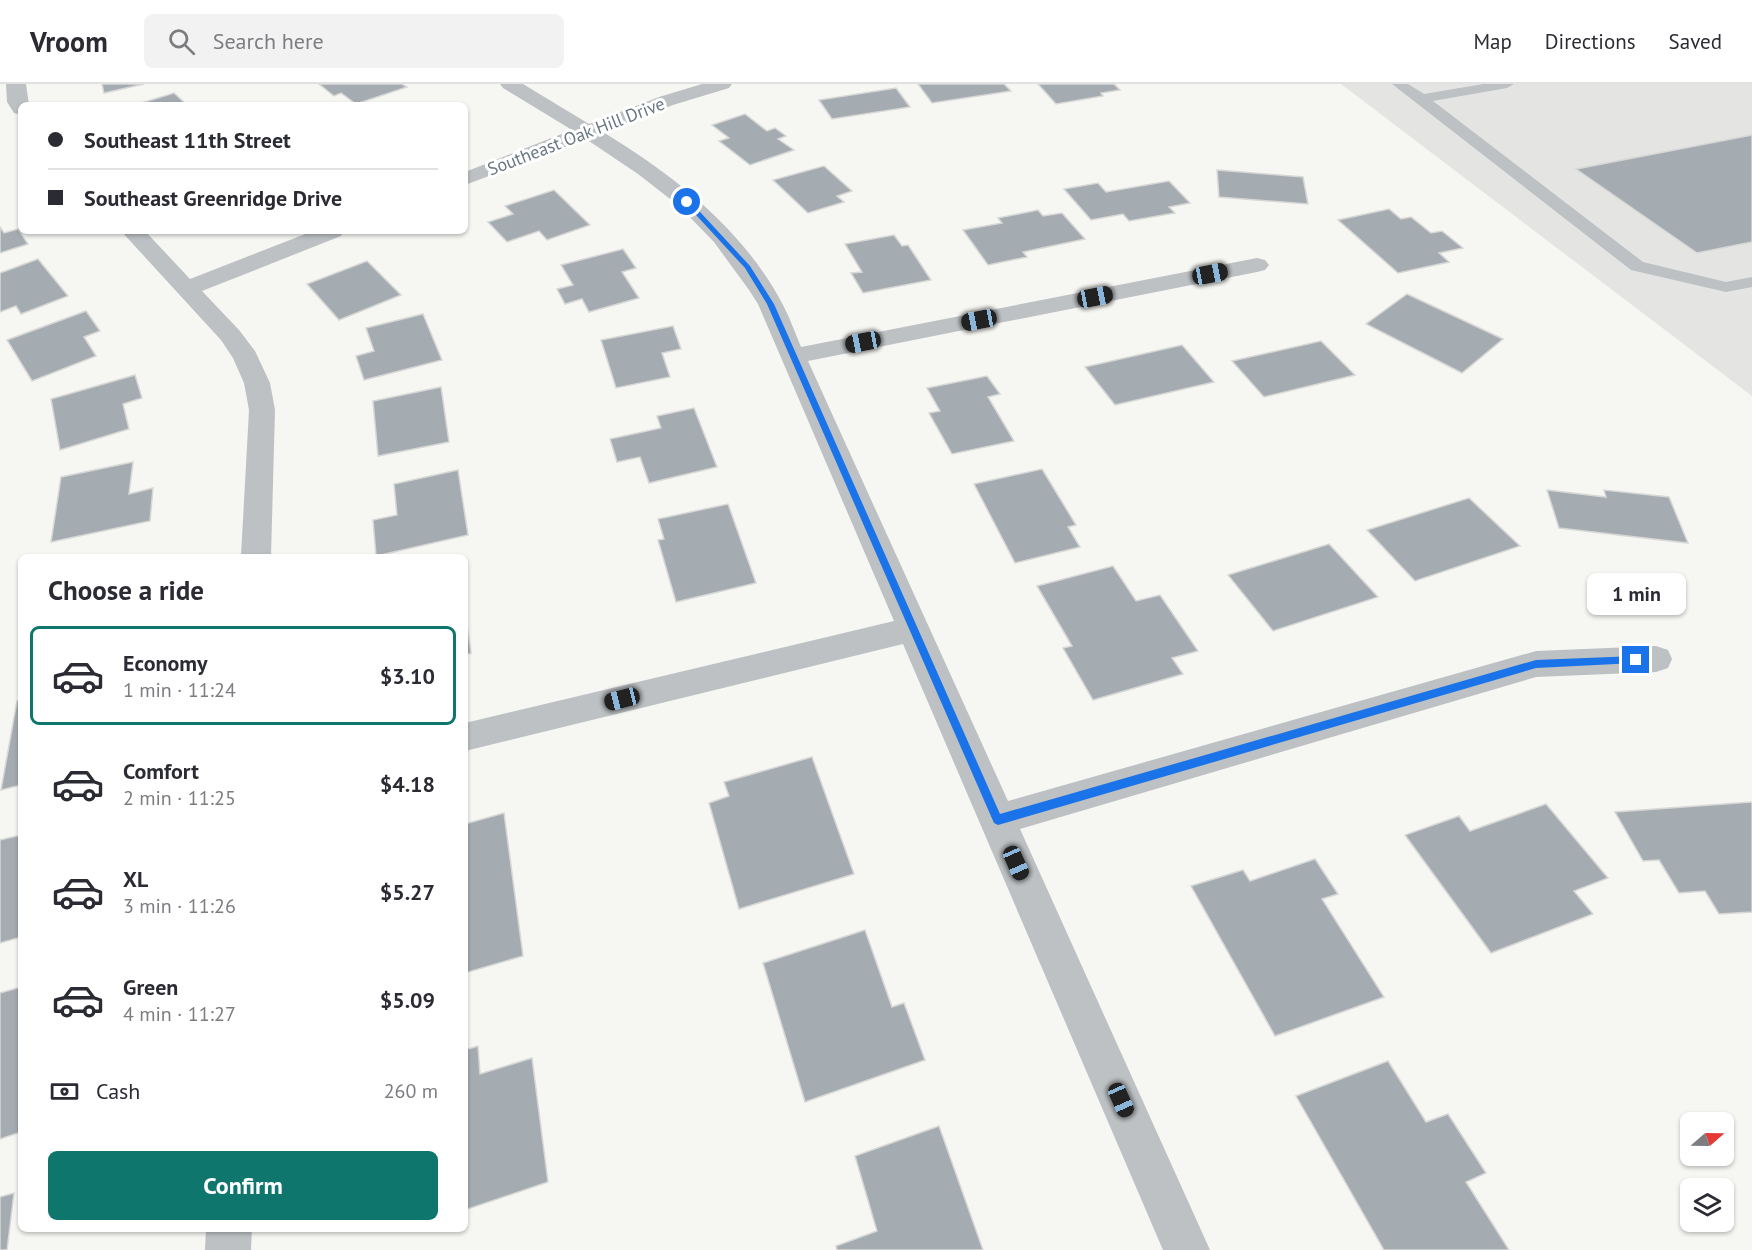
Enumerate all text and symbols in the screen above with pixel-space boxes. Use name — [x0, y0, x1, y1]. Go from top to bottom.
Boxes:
search box — [144, 14, 564, 68]
text: Vroom — [30, 23, 108, 60]
icon: search — [165, 25, 198, 58]
text: Search here — [213, 27, 324, 55]
text: Map — [1473, 28, 1512, 55]
text: Directions — [1545, 28, 1636, 55]
text: Saved — [1669, 28, 1722, 55]
street label: Southeast Oak Hill Drive — [484, 92, 668, 180]
text: Southeast 11th Street — [84, 126, 291, 154]
text: Southeast Greenridge Drive — [84, 184, 342, 212]
route start — [673, 188, 700, 215]
car — [1191, 262, 1229, 286]
car — [1076, 285, 1114, 309]
car — [960, 308, 998, 332]
car — [844, 330, 882, 354]
text: Choose a ride — [48, 573, 204, 607]
callout: 1 min — [1586, 573, 1686, 615]
text: 1 min — [1612, 581, 1661, 607]
route end — [1622, 646, 1649, 673]
icon: car — [51, 649, 105, 703]
text: Economy — [123, 649, 207, 677]
text: $3.10 — [380, 662, 435, 690]
text: 1 min · 11:24 — [123, 677, 236, 703]
car — [602, 686, 642, 712]
icon: car — [51, 757, 105, 811]
text: Comfort — [123, 757, 199, 785]
text: $4.18 — [380, 770, 435, 798]
text: 2 min · 11:25 — [123, 785, 236, 811]
car — [1000, 843, 1032, 883]
icon: car — [51, 865, 105, 919]
text: XL — [123, 865, 148, 893]
text: $5.27 — [380, 878, 435, 906]
text: 3 min · 11:26 — [123, 893, 236, 919]
icon: car — [51, 973, 105, 1027]
text: Green — [123, 973, 178, 1001]
text: $5.09 — [380, 986, 435, 1014]
text: 4 min · 11:27 — [123, 1001, 236, 1027]
icon: cash — [48, 1075, 81, 1108]
text: Cash — [96, 1077, 140, 1105]
text: 260 m — [384, 1078, 438, 1104]
car — [1105, 1080, 1137, 1120]
north arrow — [1680, 1112, 1734, 1166]
map controls — [1680, 1112, 1734, 1232]
button: Confirm — [48, 1151, 438, 1220]
button: layers — [1680, 1178, 1734, 1232]

